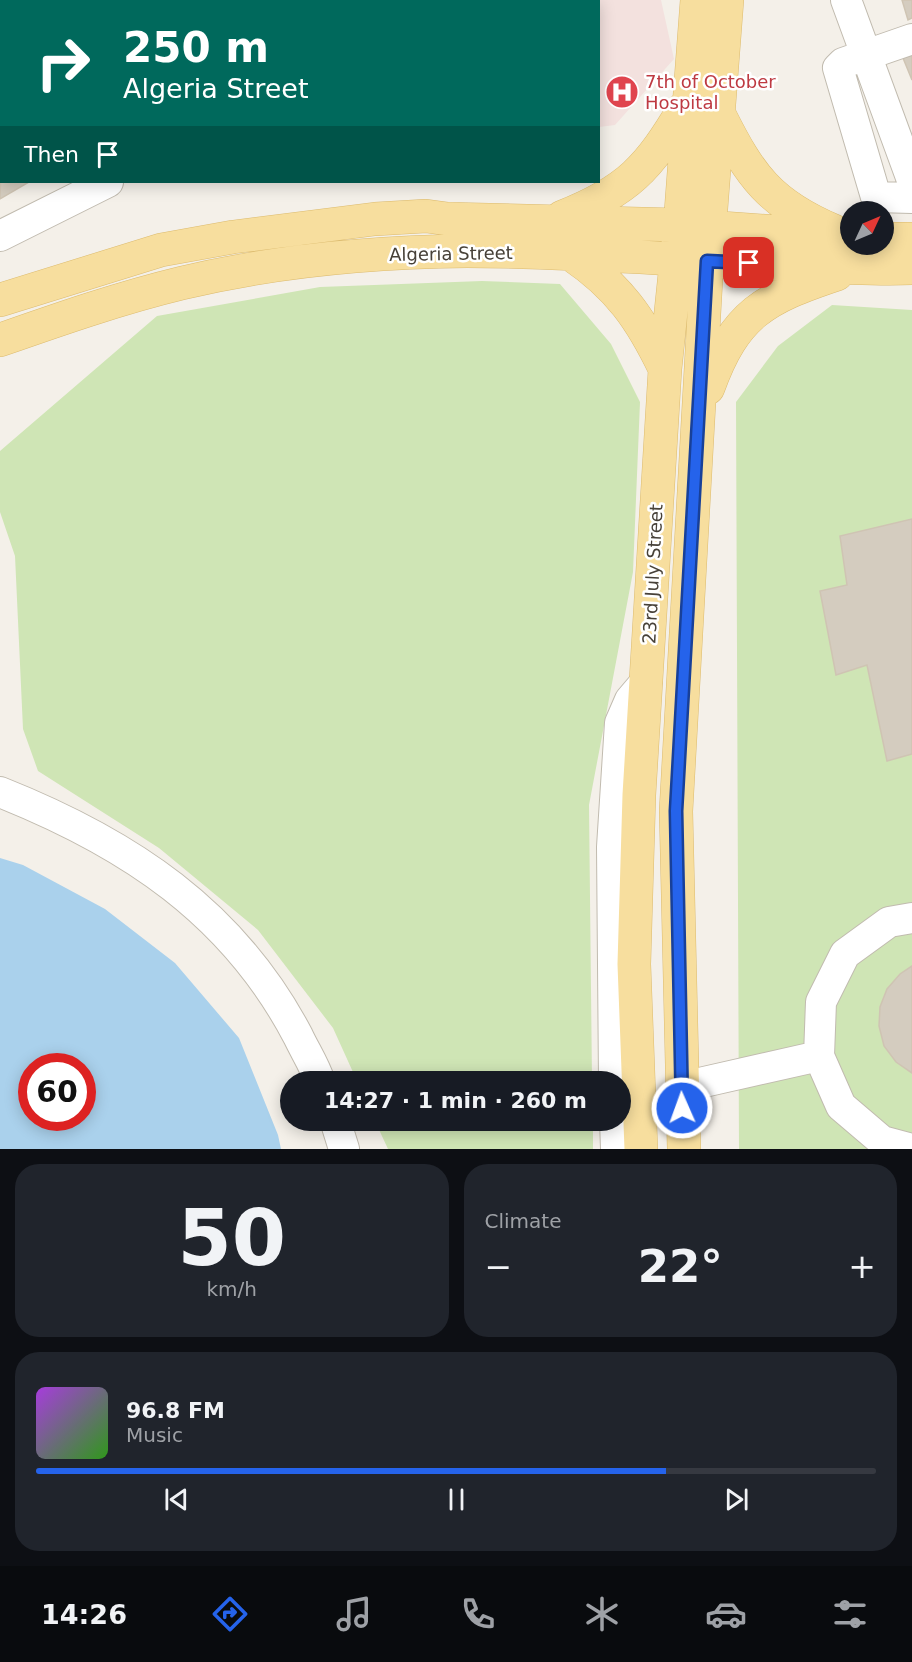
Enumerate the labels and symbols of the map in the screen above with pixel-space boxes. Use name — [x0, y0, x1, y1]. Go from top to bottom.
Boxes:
place label: 7th of October Hospital — [645, 71, 776, 113]
hospital icon: 7th of October Hospital — [604, 74, 640, 110]
north arrow — [840, 201, 894, 255]
pin — [723, 237, 774, 288]
street label: Algeria Street — [389, 242, 513, 265]
street label: 23rd July Street — [638, 504, 667, 644]
speed limit sign: 60 — [18, 1053, 96, 1131]
position arrow — [650, 1076, 714, 1140]

